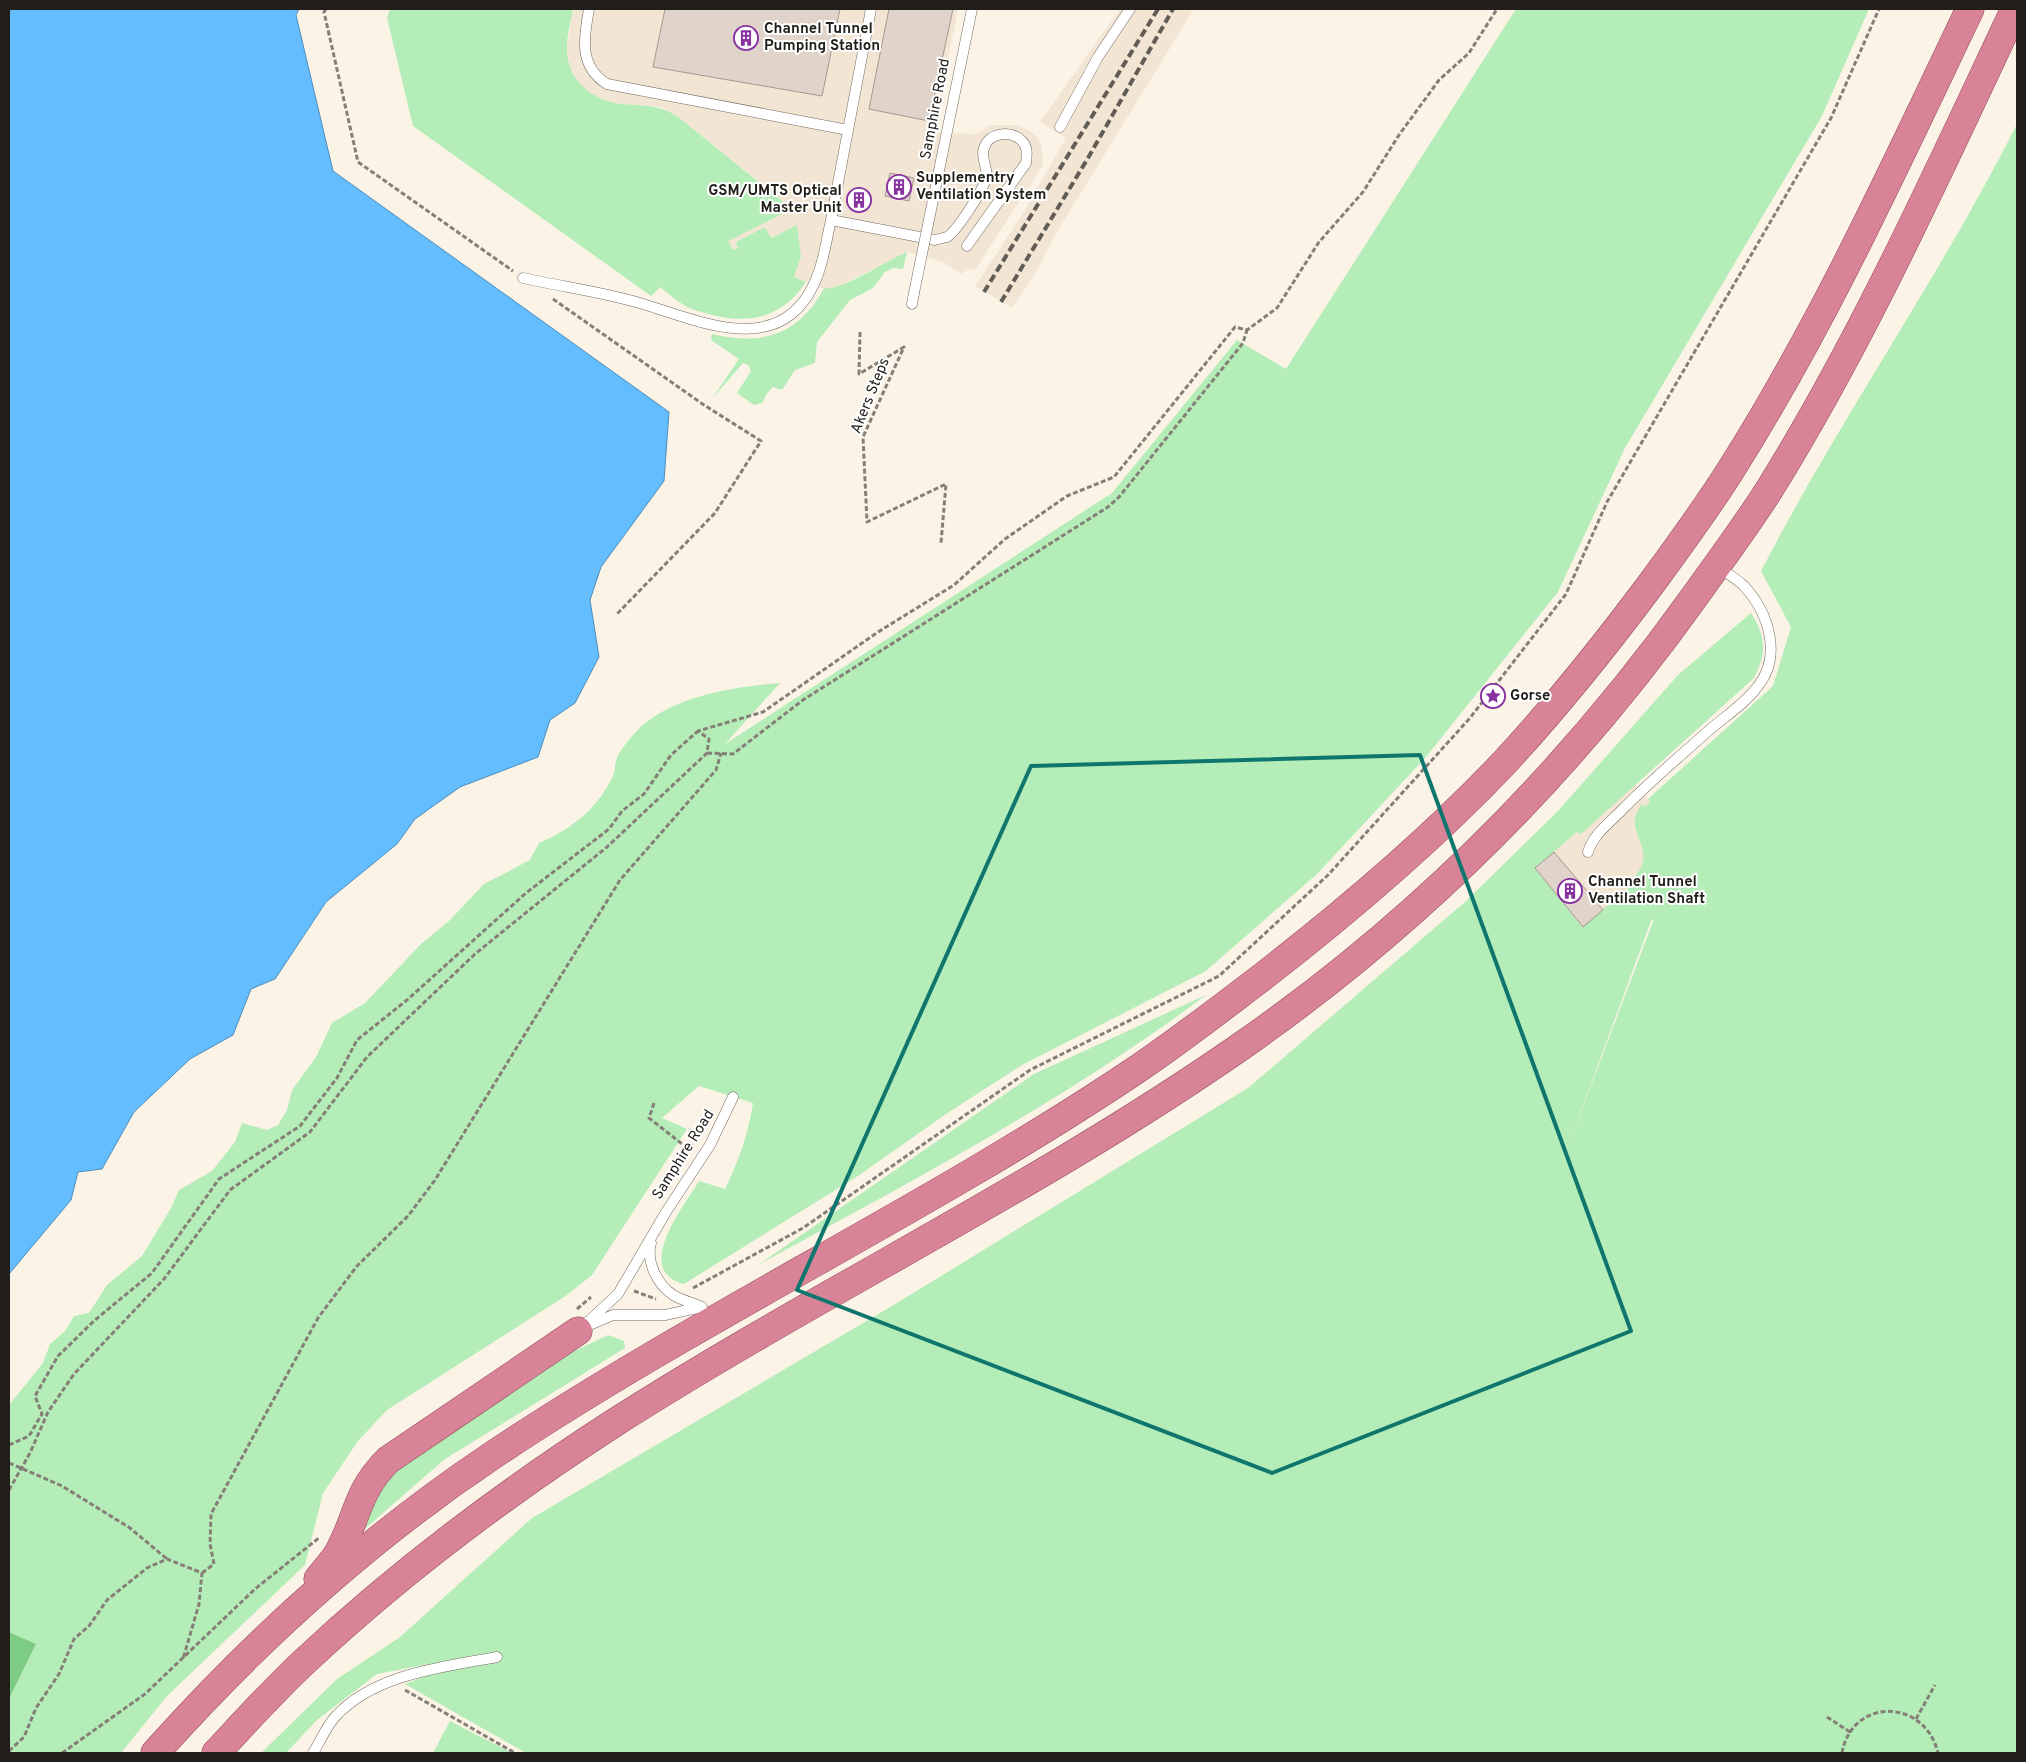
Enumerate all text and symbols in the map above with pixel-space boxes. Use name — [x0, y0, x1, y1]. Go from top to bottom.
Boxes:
place label: Channel Tunnel Pumping Station — [764, 20, 880, 56]
building icon: Channel Tunnel Pumping Station — [733, 25, 759, 51]
street label: Samphire Road — [917, 57, 955, 161]
place label: Supplementry Ventilation System — [916, 169, 1046, 205]
building icon: Supplementry Ventilation System — [886, 174, 912, 200]
place label: GSM/UMTS Optical Master Unit — [708, 182, 842, 218]
building icon: GSM/UMTS Optical Master Unit — [846, 187, 872, 213]
street label: Akers Steps — [847, 355, 895, 437]
place icon: Gorse — [1480, 683, 1506, 709]
place label: Gorse — [1510, 687, 1550, 706]
place label: Channel Tunnel Ventilation Shaft — [1588, 873, 1705, 909]
building icon: Channel Tunnel Ventilation Shaft — [1557, 878, 1583, 904]
street label: Samphire Road — [649, 1107, 719, 1203]

